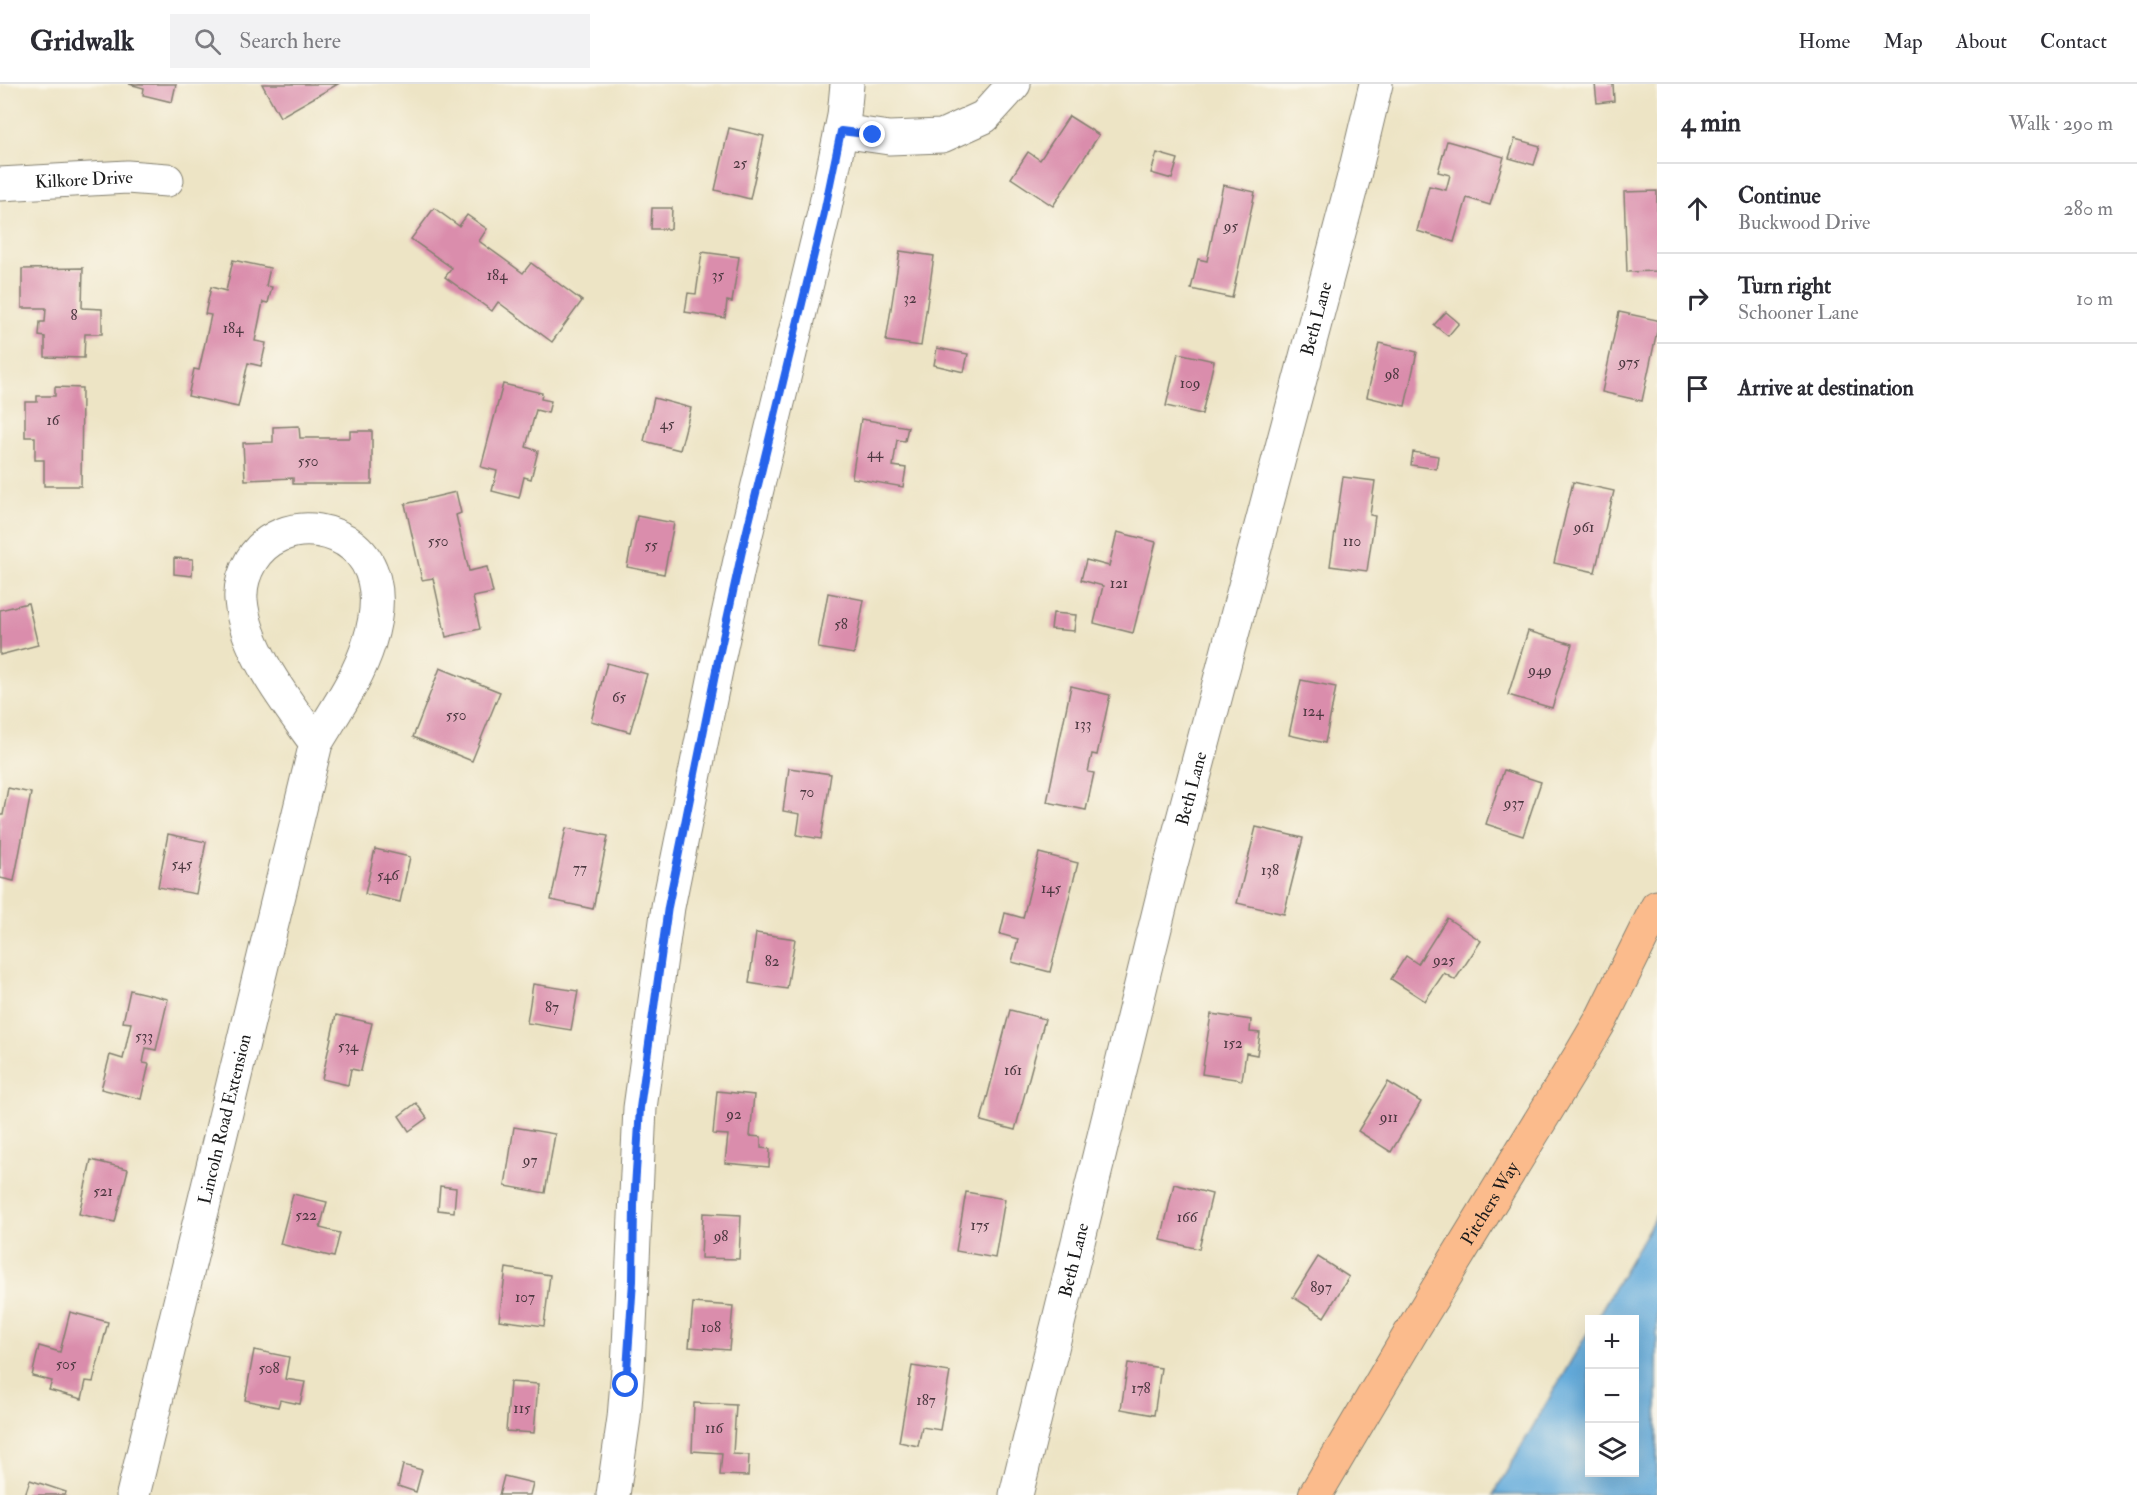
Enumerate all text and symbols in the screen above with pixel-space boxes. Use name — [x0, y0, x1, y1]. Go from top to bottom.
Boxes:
search box — [170, 14, 590, 68]
text: Gridwalk — [30, 24, 134, 59]
icon: search — [191, 25, 224, 58]
text: Search here — [239, 27, 341, 55]
text: Home — [1798, 28, 1850, 55]
text: Map — [1883, 28, 1923, 55]
text: About — [1956, 28, 2007, 55]
text: Contact — [2040, 28, 2107, 55]
text: 4 min — [1681, 107, 1741, 139]
text: Walk · 290 m — [2009, 111, 2113, 136]
route end — [859, 121, 885, 147]
house number: 25 — [733, 154, 747, 173]
street label: Kilkore Drive — [34, 165, 134, 194]
text: Continue — [1738, 182, 1821, 210]
icon: ahead — [1681, 192, 1714, 225]
text: 280 m — [2063, 196, 2113, 221]
text: Buckwood Drive — [1738, 210, 1870, 235]
house number: 95 — [1223, 217, 1239, 236]
house number: 184 — [487, 266, 508, 285]
house number: 35 — [712, 266, 725, 285]
text: Turn right — [1738, 272, 1831, 300]
street label: Beth Lane — [1295, 279, 1337, 358]
icon: right — [1681, 282, 1714, 315]
text: 10 m — [2076, 286, 2113, 311]
house number: 32 — [903, 289, 917, 308]
text: Schooner Lane — [1738, 300, 1859, 325]
house number: 8 — [70, 306, 78, 325]
house number: 184 — [223, 319, 244, 338]
house number: 975 — [1617, 353, 1640, 372]
house number: 98 — [1384, 365, 1399, 384]
icon: arrive — [1681, 372, 1714, 405]
house number: 109 — [1180, 374, 1200, 393]
text: Arrive at destination — [1738, 374, 1914, 402]
house number: 16 — [47, 411, 61, 430]
house number: 45 — [660, 415, 675, 434]
house number: 44 — [867, 444, 884, 463]
house number: 550 — [298, 452, 318, 471]
house number: 961 — [1573, 518, 1594, 537]
house number: 550 — [428, 532, 448, 551]
house number: 110 — [1343, 532, 1361, 551]
house number: 55 — [644, 536, 658, 555]
house number: 121 — [1110, 574, 1128, 593]
house number: 58 — [834, 615, 848, 634]
house number: 949 — [1527, 661, 1552, 680]
house number: 65 — [612, 688, 626, 707]
house number: 124 — [1302, 702, 1324, 721]
house number: 550 — [446, 706, 466, 725]
house number: 133 — [1075, 715, 1091, 734]
street label: Beth Lane — [1170, 748, 1212, 828]
house number: 70 — [800, 783, 814, 802]
house number: 937 — [1503, 794, 1524, 813]
house number: 545 — [172, 855, 193, 874]
house number: 77 — [573, 859, 587, 878]
house number: 138 — [1261, 861, 1279, 880]
house number: 546 — [377, 866, 400, 885]
house number: 145 — [1041, 879, 1061, 898]
house number: 925 — [1432, 951, 1455, 970]
house number: 82 — [765, 952, 780, 971]
house number: 87 — [545, 998, 559, 1017]
house number: 533 — [135, 1027, 153, 1046]
street label: Lincoln Road Extension — [193, 1032, 256, 1206]
house number: 152 — [1223, 1034, 1243, 1053]
house number: 534 — [338, 1037, 359, 1056]
house number: 161 — [1004, 1061, 1022, 1080]
house number: 92 — [725, 1105, 742, 1124]
house number: 911 — [1379, 1108, 1398, 1127]
house number: 97 — [522, 1151, 537, 1170]
street label: Pitchers Way — [1455, 1156, 1525, 1249]
house number: 521 — [93, 1182, 113, 1201]
house number: 522 — [295, 1206, 317, 1225]
house number: 166 — [1177, 1208, 1199, 1227]
house number: 175 — [971, 1216, 990, 1235]
street label: Beth Lane — [1053, 1220, 1094, 1299]
house number: 98 — [713, 1227, 728, 1246]
house number: 897 — [1310, 1278, 1332, 1297]
house number: 107 — [515, 1288, 535, 1307]
map controls — [1585, 1315, 1639, 1477]
button: + — [1585, 1315, 1639, 1369]
house number: 108 — [701, 1318, 721, 1337]
house number: 505 — [56, 1355, 77, 1374]
house number: 508 — [258, 1359, 280, 1378]
button: − — [1585, 1369, 1639, 1423]
route start — [612, 1371, 638, 1397]
house number: 178 — [1131, 1379, 1151, 1398]
house number: 187 — [916, 1391, 936, 1410]
house number: 115 — [513, 1399, 531, 1418]
house number: 116 — [705, 1419, 725, 1438]
button: layers — [1585, 1423, 1639, 1477]

